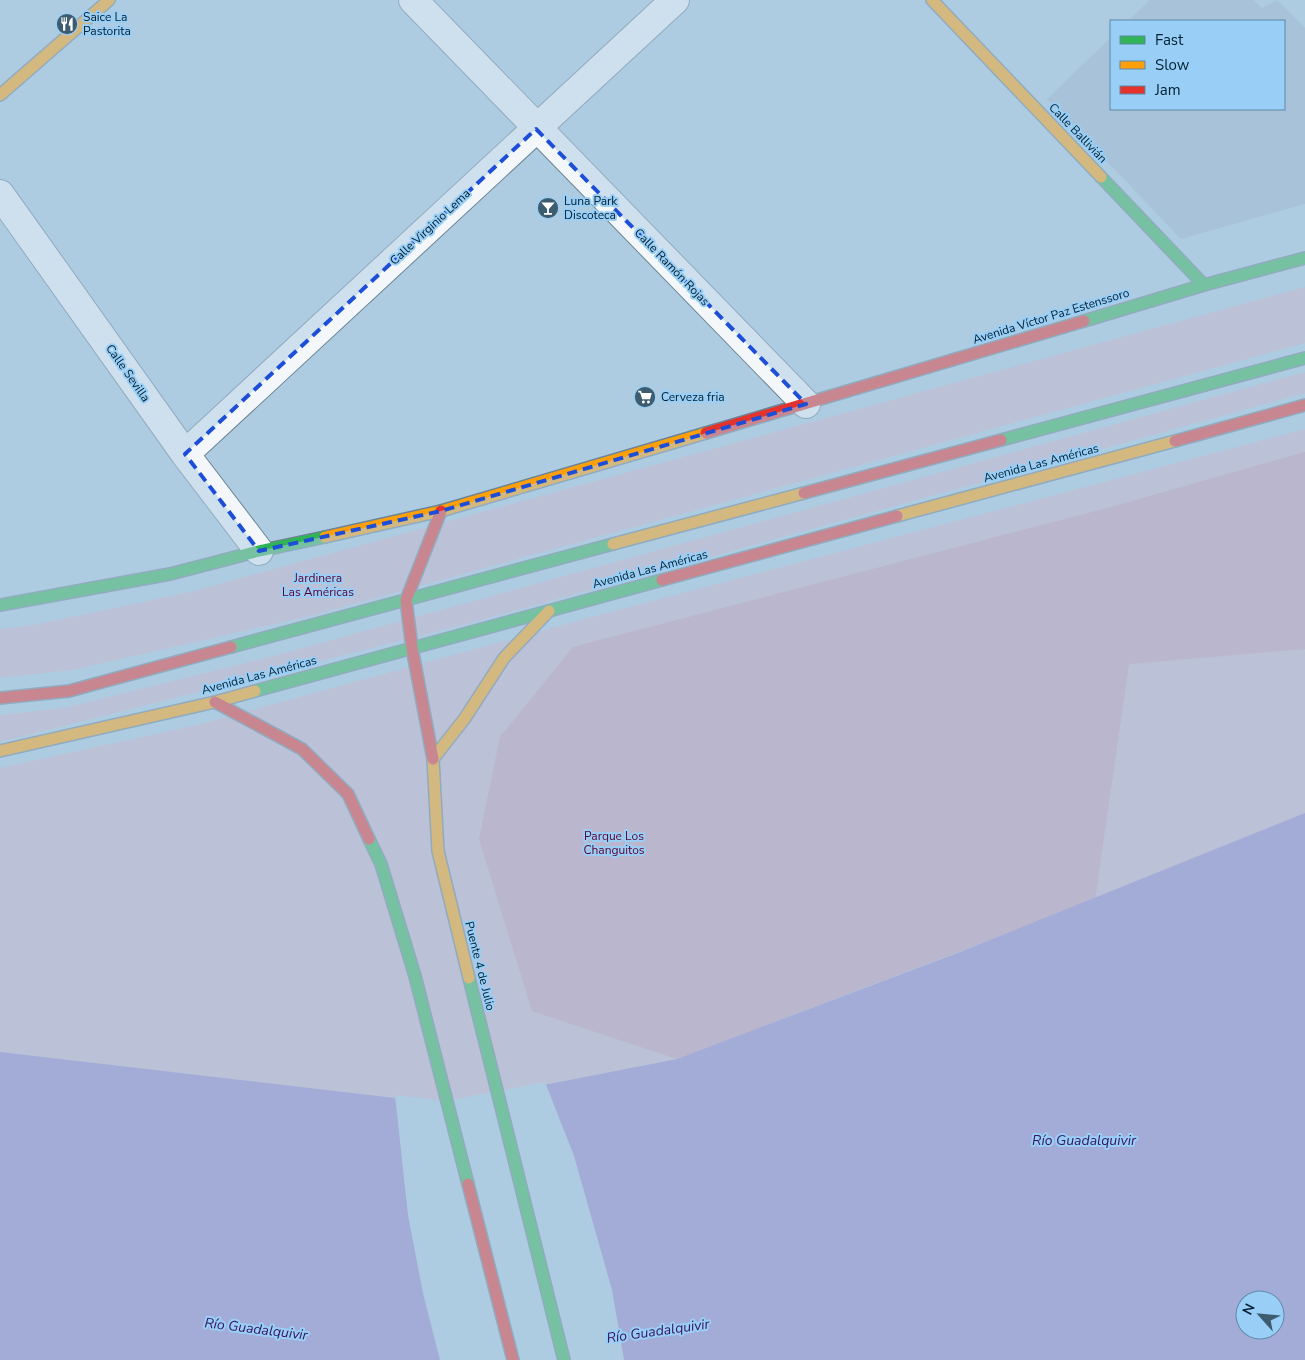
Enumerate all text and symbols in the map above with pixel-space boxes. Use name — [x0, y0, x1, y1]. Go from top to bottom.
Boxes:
place label: Saice La Pastorita — [83, 9, 131, 39]
restaurant icon: Saice La Pastorita — [55, 12, 79, 36]
legend — [1110, 20, 1285, 110]
text: Fast — [1155, 30, 1184, 50]
text: Slow — [1155, 55, 1190, 75]
text: Jam — [1154, 80, 1181, 100]
street label: Calle Ballivián — [1045, 100, 1111, 166]
street label: Calle Virginio Lema — [386, 185, 474, 269]
place label: Luna Park Discoteca — [564, 193, 618, 223]
bar icon: Luna Park Discoteca — [536, 196, 560, 220]
street label: Calle Ramón Rojas — [631, 225, 713, 309]
street label: Avenida Víctor Paz Estenssoro — [971, 284, 1132, 347]
street label: Calle Sevilla — [102, 341, 154, 405]
supermarket icon: Cerveza fria — [633, 385, 657, 409]
place label: Cerveza fria — [661, 389, 725, 405]
street label: Avenida Las Américas — [982, 440, 1101, 486]
street label: Avenida Las Américas — [591, 546, 710, 592]
park label: Jardinera Las Américas — [282, 570, 354, 600]
street label: Avenida Las Américas — [200, 652, 319, 698]
park label: Parque Los Changuitos — [583, 828, 645, 858]
street label: Puente 4 de Julio — [461, 920, 499, 1013]
water label: Río Guadalquivir — [1032, 1131, 1137, 1150]
north arrow — [1235, 1290, 1285, 1340]
text: N — [1238, 1300, 1260, 1318]
water label: Río Guadalquivir — [203, 1313, 310, 1345]
water label: Río Guadalquivir — [605, 1314, 712, 1348]

